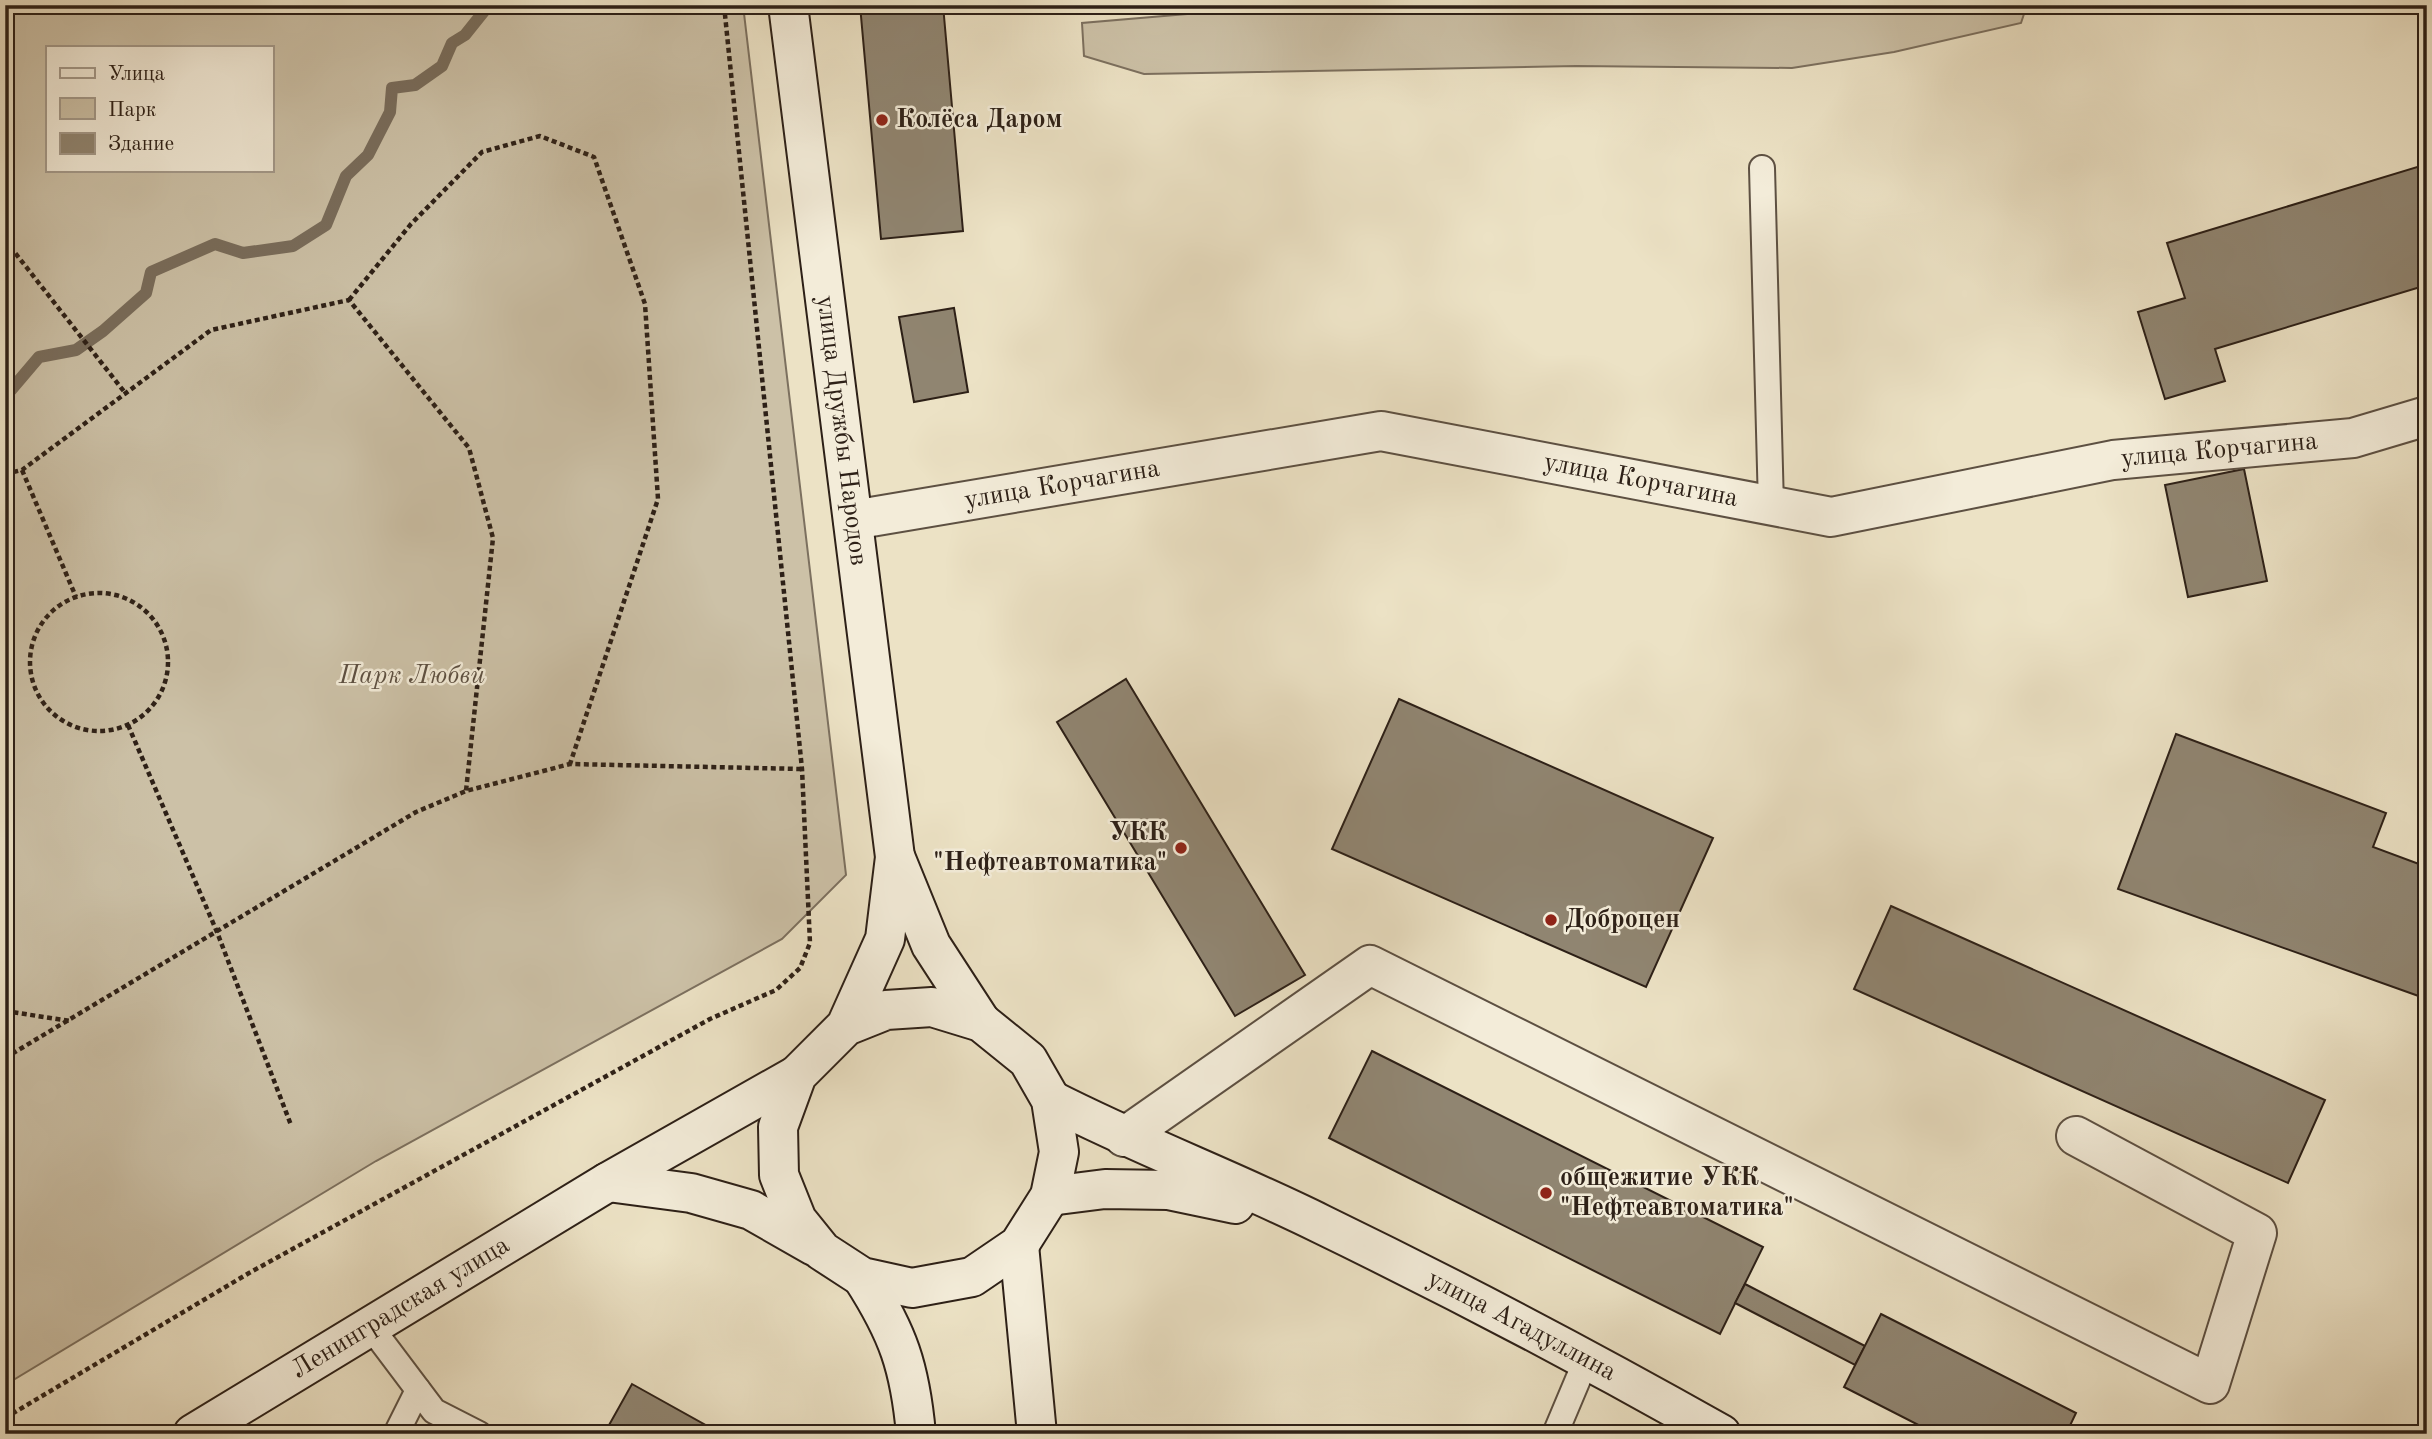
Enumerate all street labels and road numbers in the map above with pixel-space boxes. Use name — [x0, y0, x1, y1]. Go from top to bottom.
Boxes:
street label: улица Дружбы Народов — [812, 294, 871, 567]
street label: улица Корчагина — [2120, 428, 2319, 472]
street label: улица Корчагина — [1541, 449, 1740, 512]
street label: улица Корчагина — [963, 456, 1162, 514]
street label: Ленинградская улица — [287, 1232, 514, 1384]
street label: улица Агадуллина — [1423, 1266, 1620, 1386]

